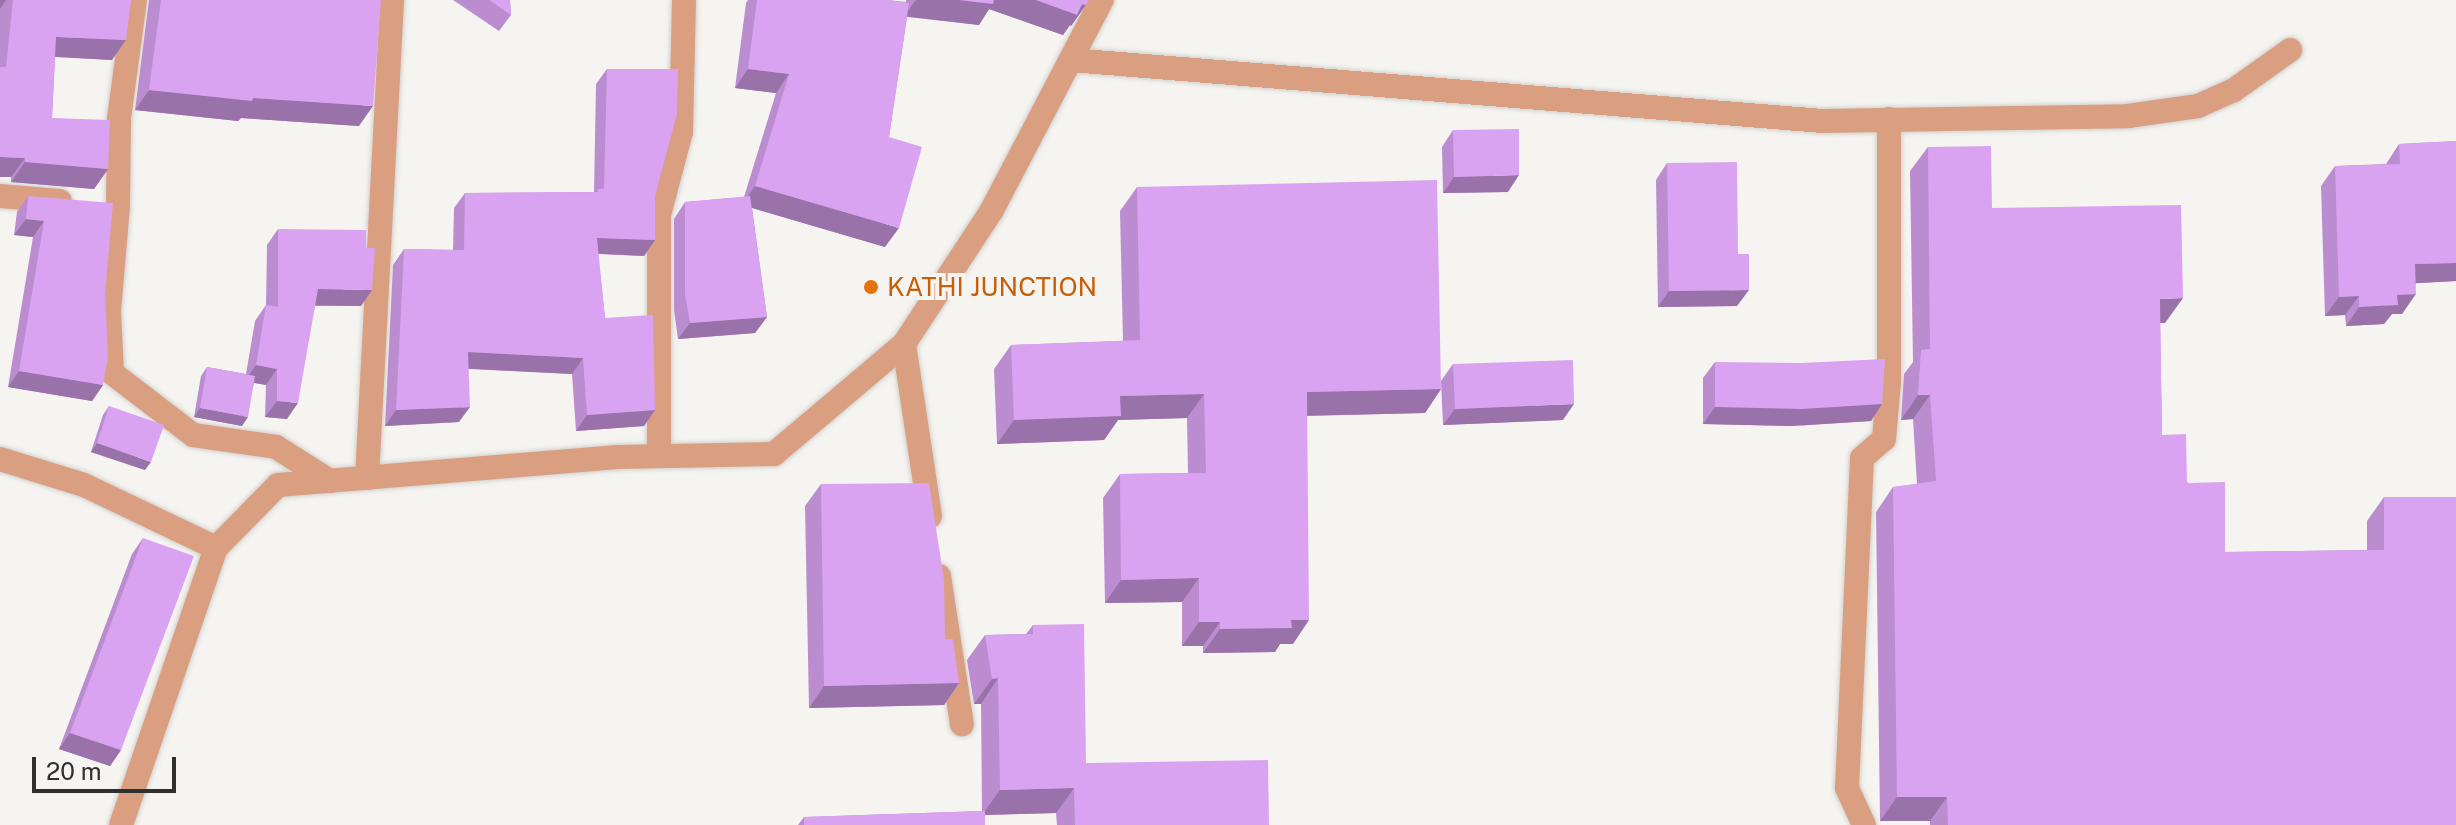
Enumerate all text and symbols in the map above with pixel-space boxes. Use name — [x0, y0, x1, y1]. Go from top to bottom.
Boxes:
place label: KATHI JUNCTION — [887, 271, 1097, 303]
marker: KATHI JUNCTION — [862, 278, 880, 296]
scale bar — [36, 741, 180, 791]
text: 20 m — [46, 757, 102, 785]

